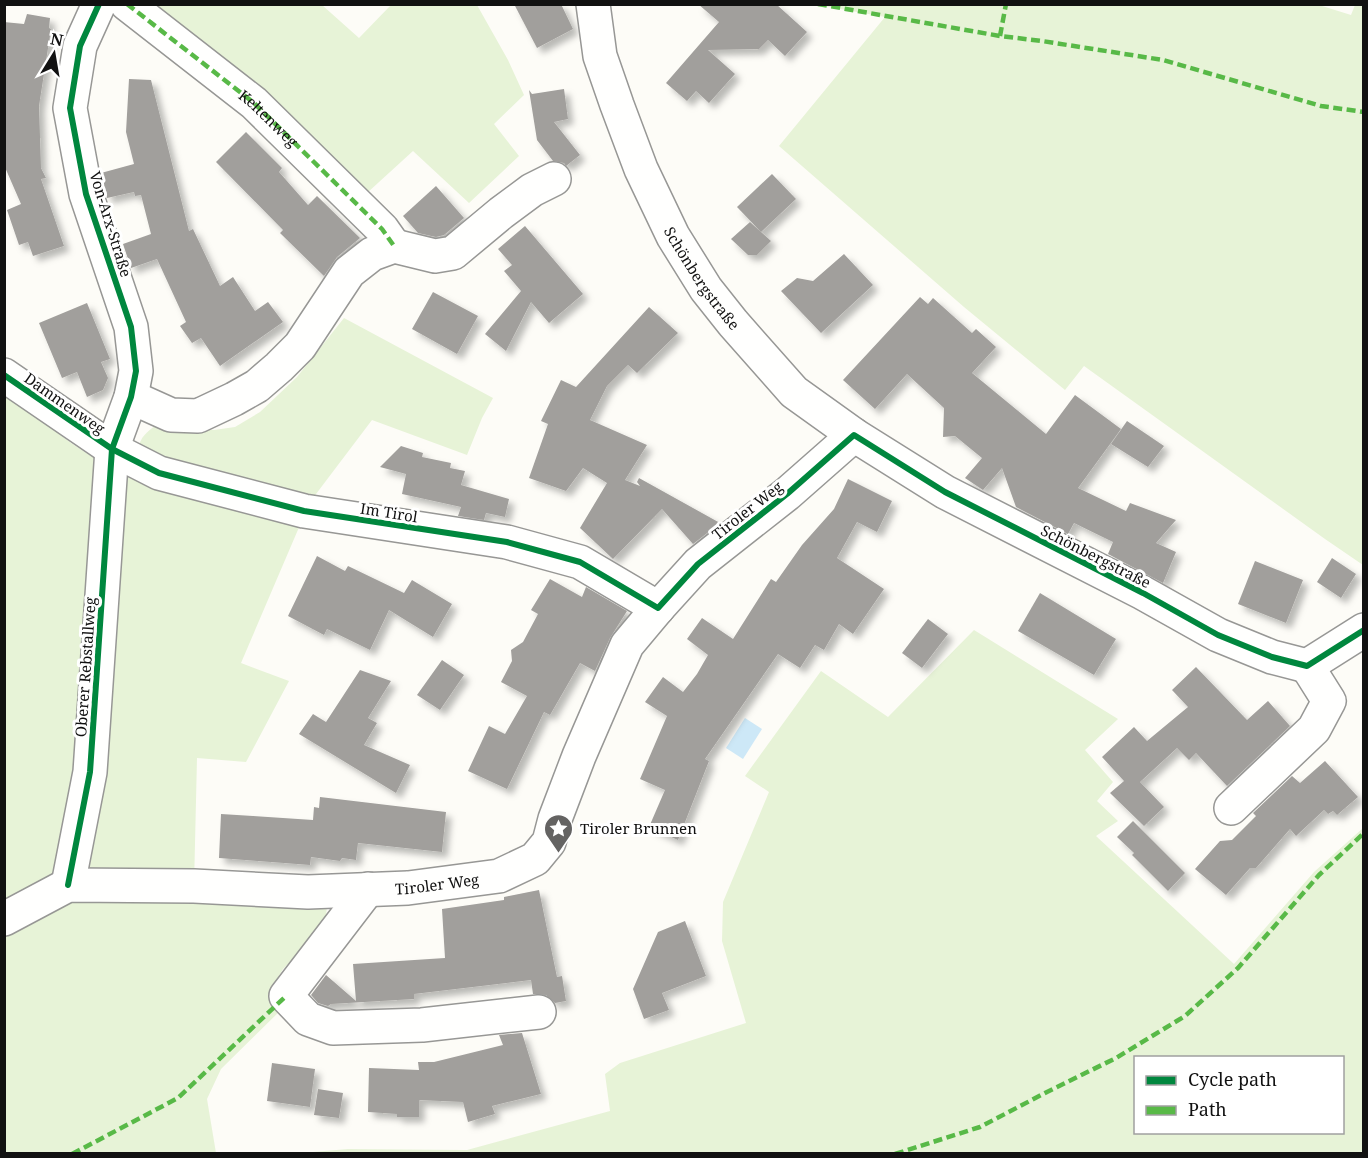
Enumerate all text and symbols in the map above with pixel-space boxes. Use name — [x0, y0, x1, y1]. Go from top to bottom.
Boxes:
north arrow — [24, 24, 84, 84]
text: N — [49, 27, 66, 51]
street label: Keltenweg — [235, 85, 303, 151]
street label: Von-Arx-Straße — [85, 169, 137, 279]
street label: Schönbergstraße — [660, 223, 744, 334]
street label: Dammenweg — [21, 368, 109, 438]
street label: Tiroler Weg — [708, 476, 786, 544]
street label: Im Tirol — [359, 498, 420, 526]
street label: Schönbergstraße — [1038, 520, 1154, 592]
street label: Oberer Rebstallweg — [70, 596, 100, 738]
place icon: Tiroler Brunnen — [543, 812, 575, 854]
place label: Tiroler Brunnen — [580, 818, 697, 838]
street label: Tiroler Weg — [395, 869, 480, 899]
legend — [1134, 1056, 1344, 1134]
text: Cycle path — [1188, 1067, 1277, 1091]
text: Path — [1188, 1097, 1227, 1121]

